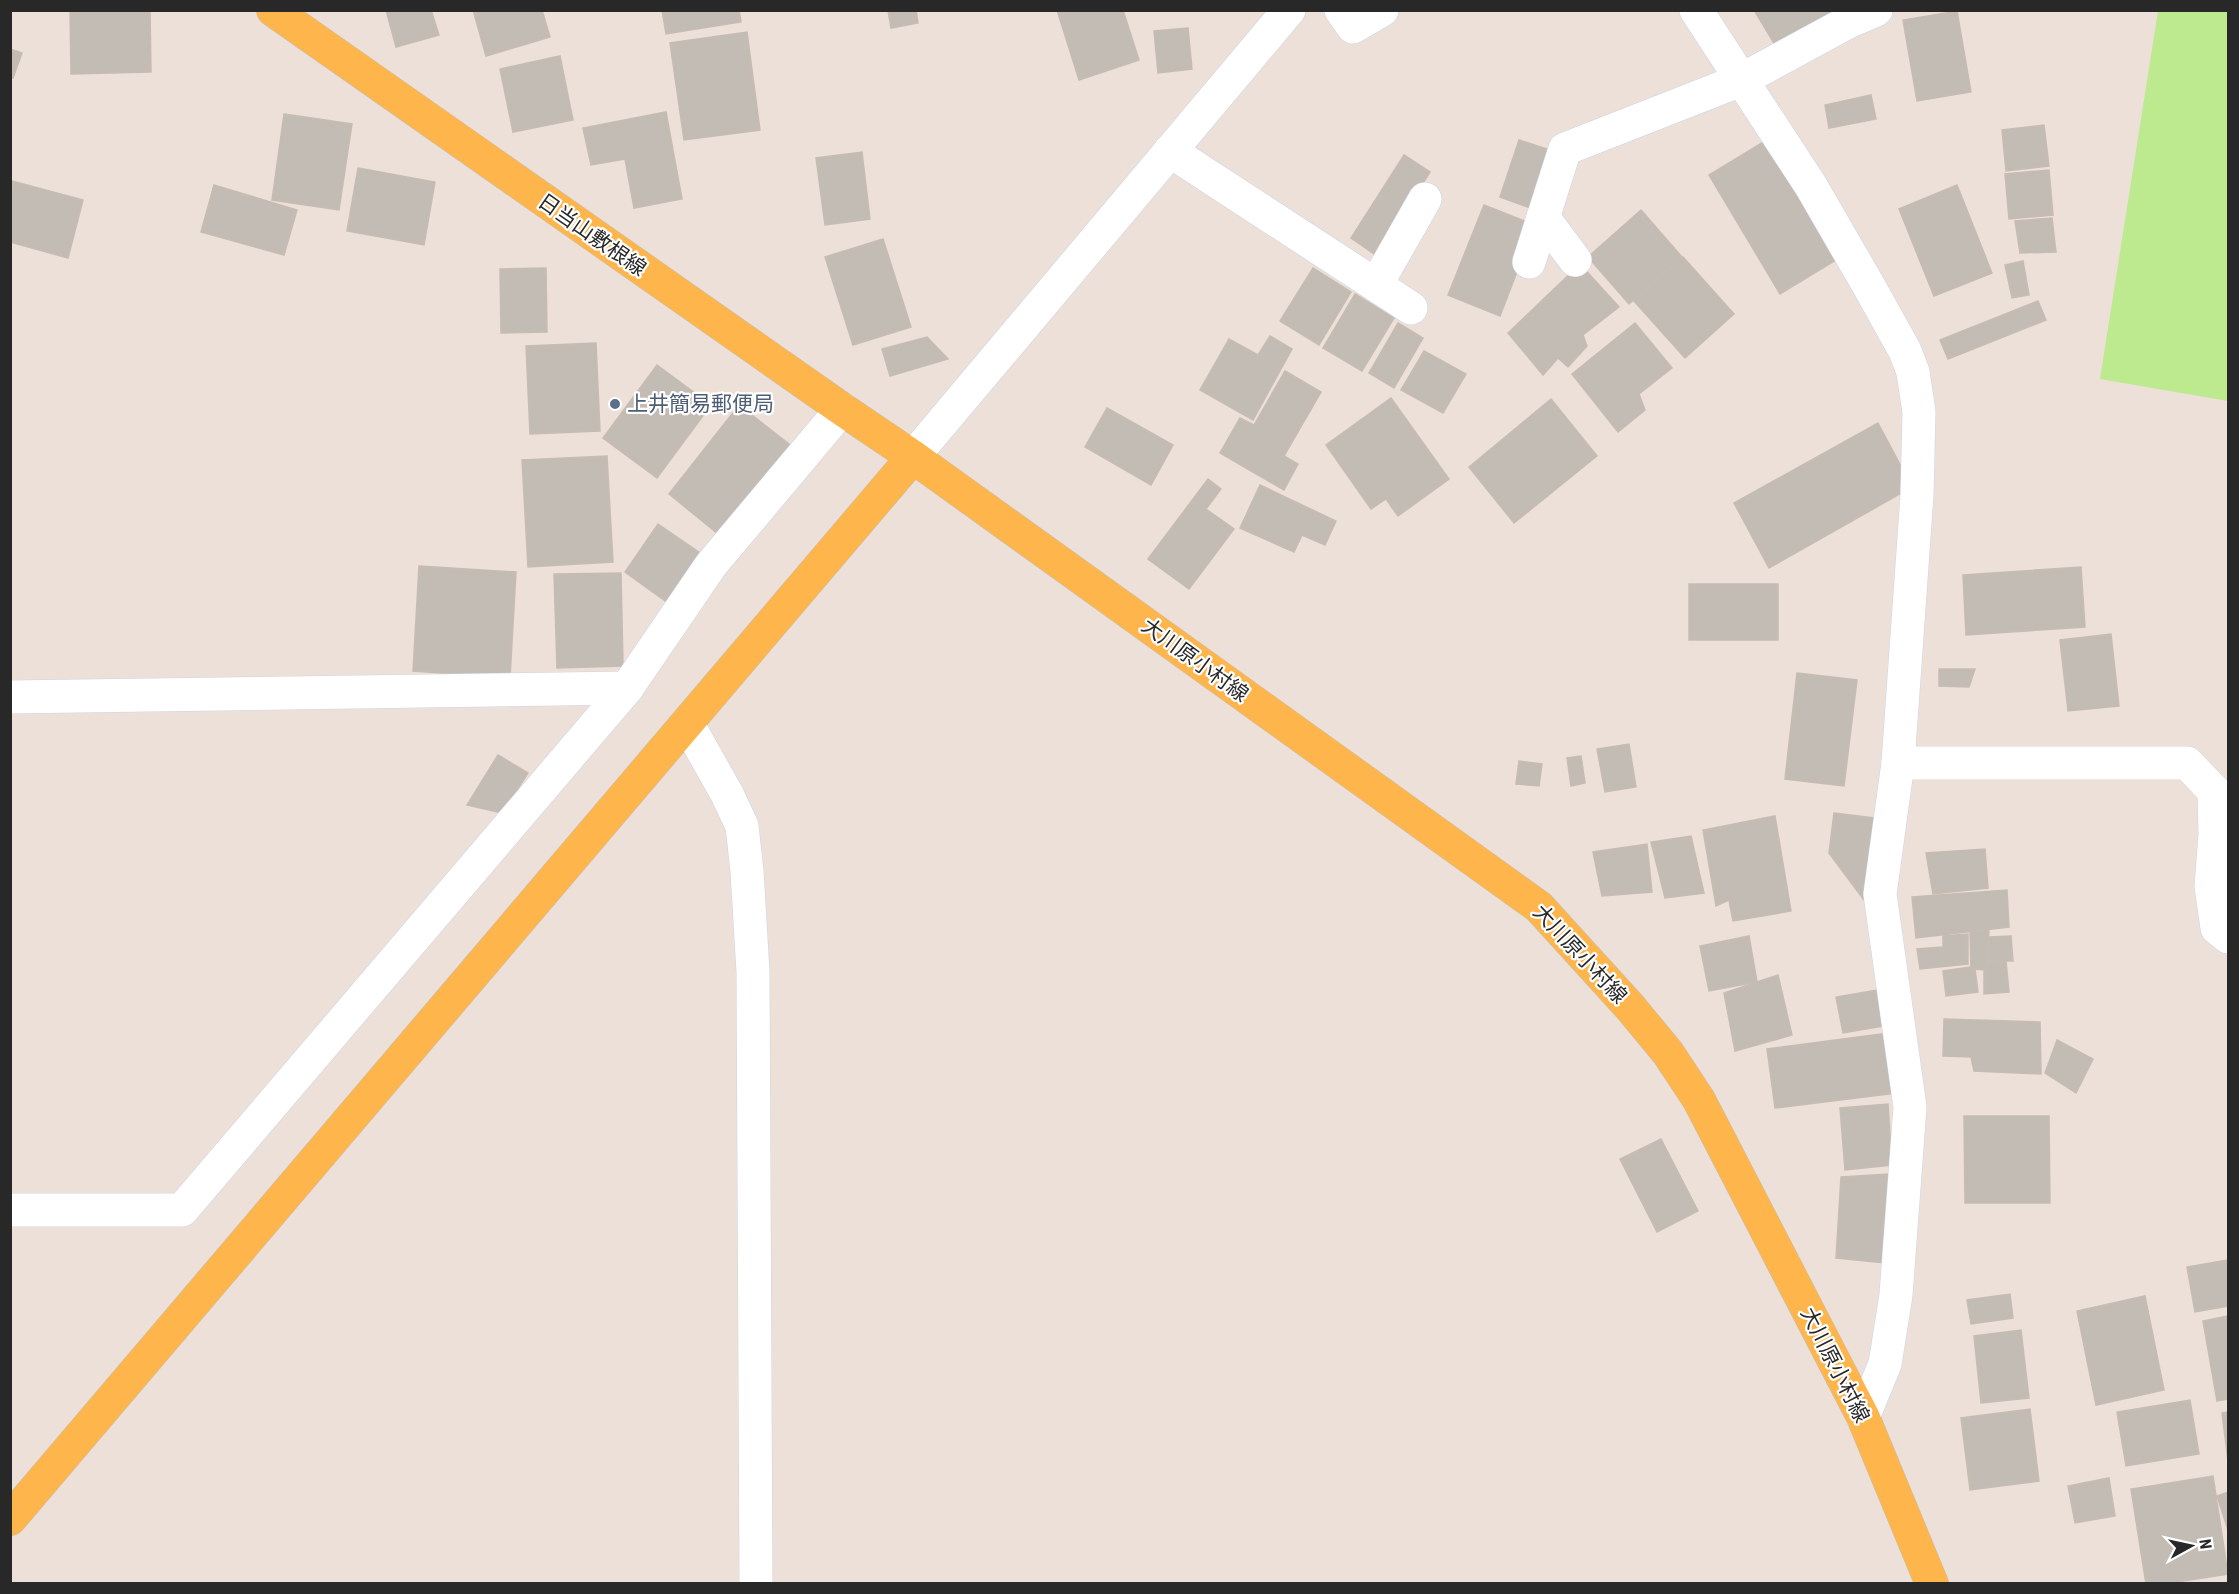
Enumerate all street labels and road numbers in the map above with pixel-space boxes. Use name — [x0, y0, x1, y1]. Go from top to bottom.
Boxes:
street label: 日当山敷根線 — [534, 189, 650, 281]
street label: 大川原小村線 — [1137, 613, 1253, 707]
street label: 大川原小村線 — [1528, 900, 1632, 1008]
street label: 大川原小村線 — [1796, 1303, 1874, 1427]

